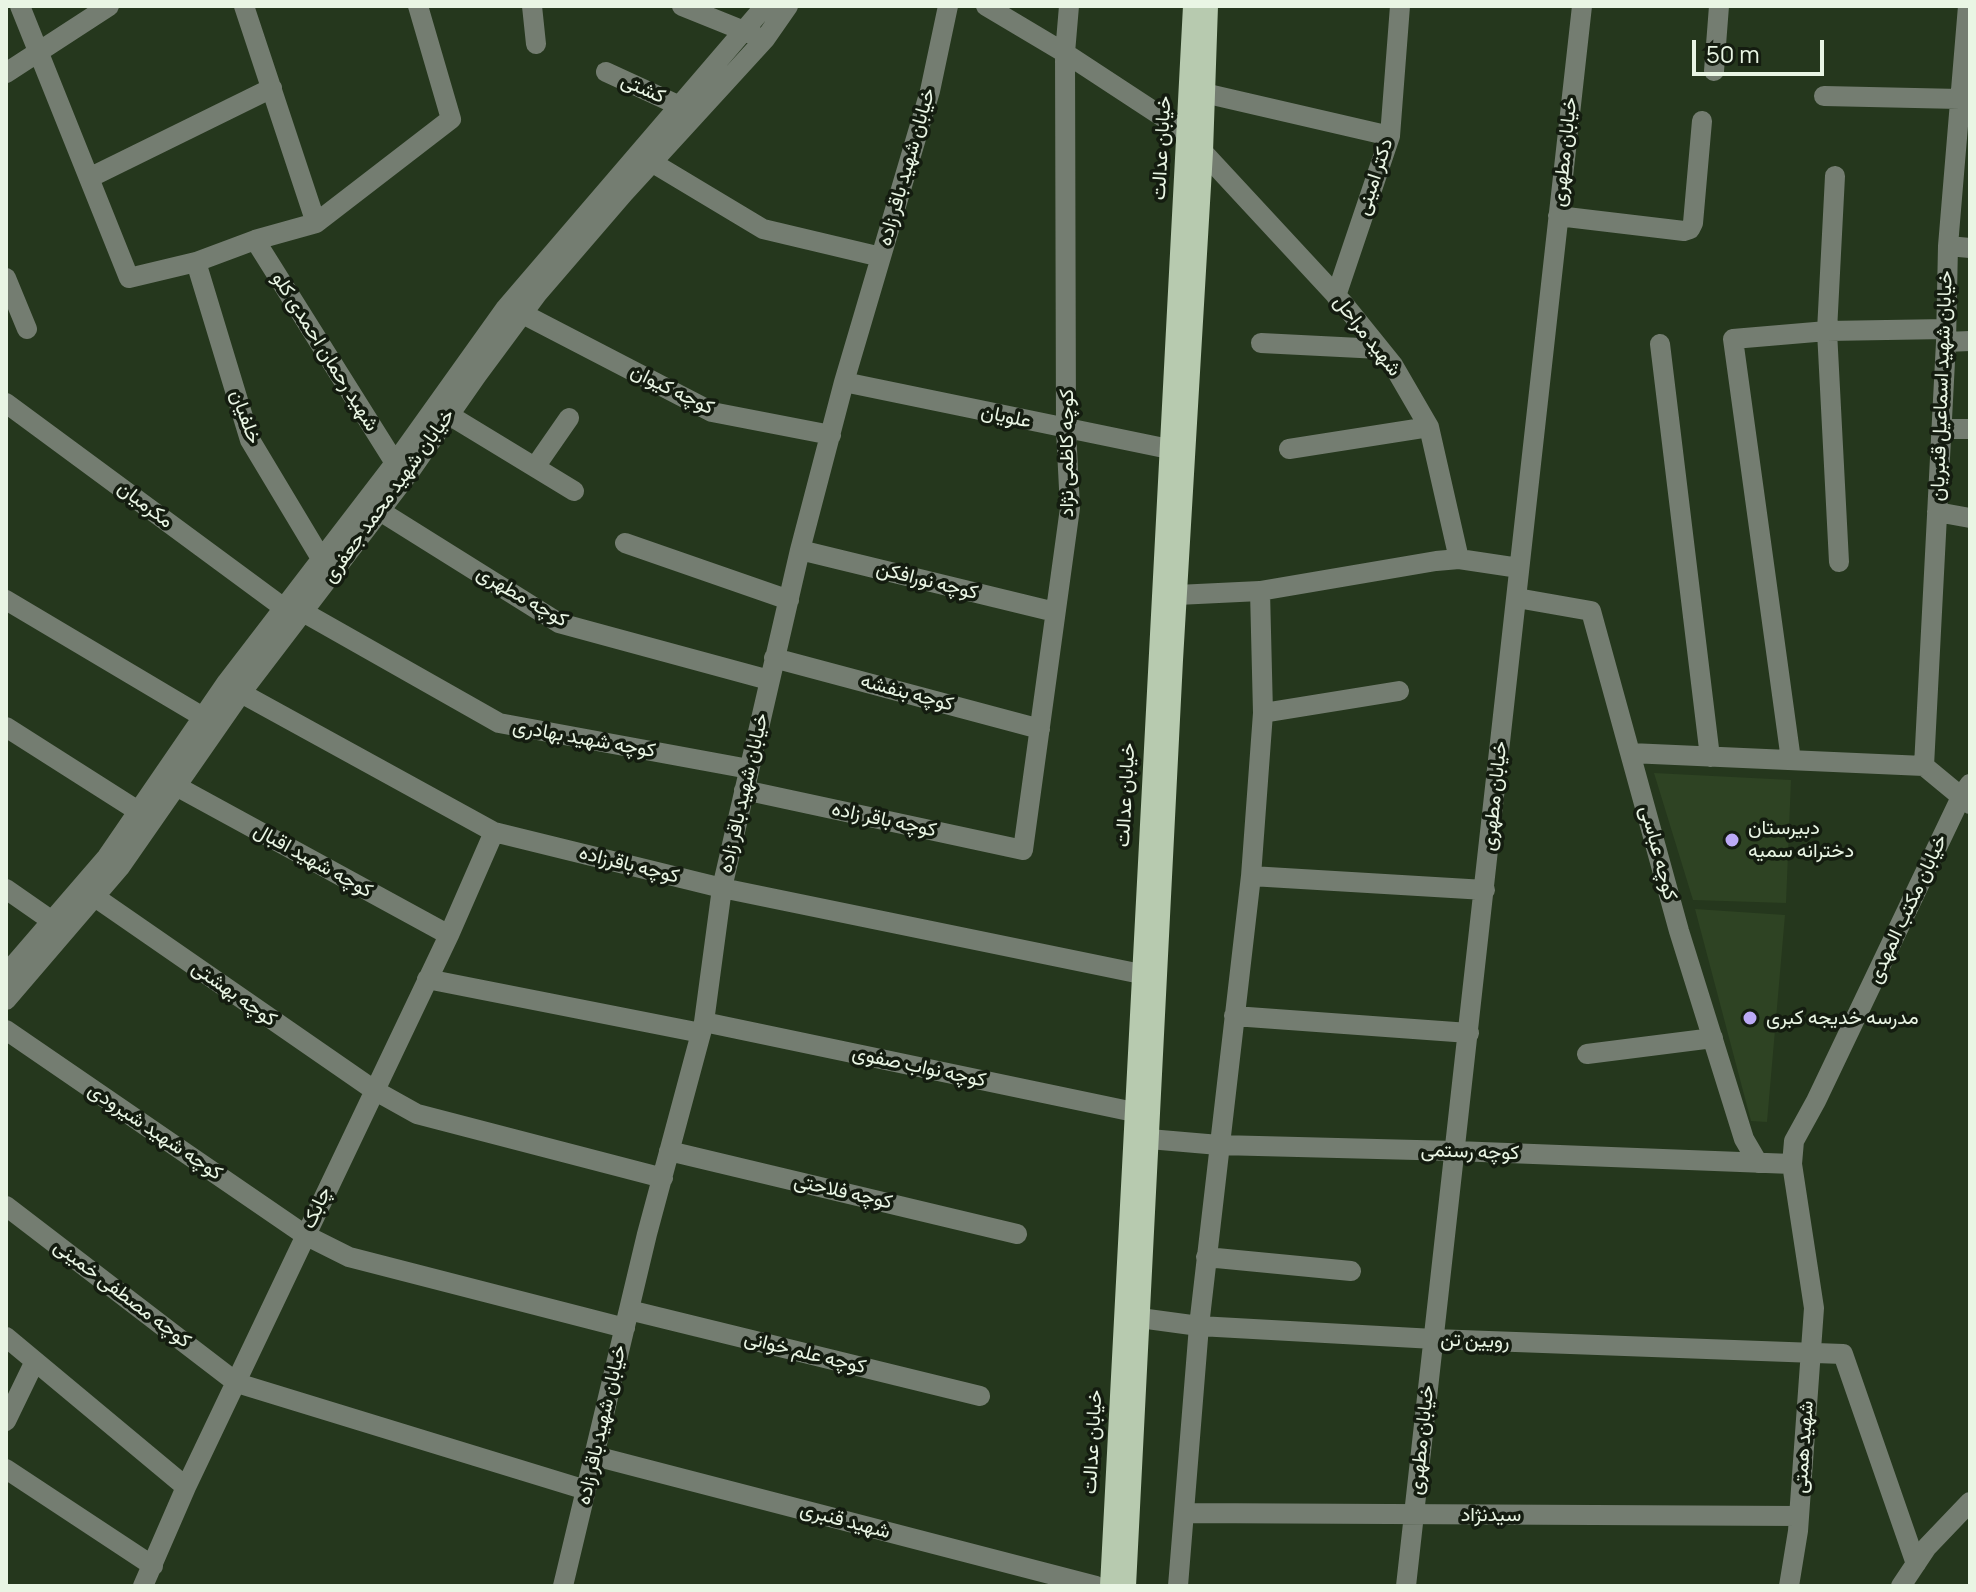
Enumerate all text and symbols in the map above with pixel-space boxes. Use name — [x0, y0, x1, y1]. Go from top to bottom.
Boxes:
scale bar — [1696, 24, 1828, 74]
text: 50 m — [1706, 37, 1760, 70]
street label: کشتی — [617, 69, 669, 109]
street label: خیابان شهید باقر زاده — [873, 85, 941, 249]
street label: خیابان عدالت — [1147, 95, 1177, 201]
street label: خیابان مطهری — [1547, 96, 1583, 208]
street label: دکتر امینی — [1351, 136, 1399, 218]
street label: شهید رحمان احمدی کلو — [266, 268, 384, 436]
street label: خیابان شهید اسماعیل قنبریان — [1926, 270, 1958, 502]
street label: شهید مراحل — [1328, 291, 1406, 381]
street label: کوچه کیوان — [626, 360, 718, 420]
street label: خلفیان — [224, 387, 266, 447]
street label: کوچه کاظمی نژاد — [1055, 389, 1079, 517]
street label: علویان — [979, 400, 1033, 434]
street label: خیابان شهید محمد جعفری — [318, 404, 460, 588]
street label: مکرمیان — [112, 476, 178, 534]
street label: کوچه نورافکن — [874, 557, 980, 605]
street label: کوچه مطهری — [472, 561, 572, 633]
street label: کوچه بنفشه — [858, 669, 956, 717]
street label: خیابان شهید باقر زاده — [714, 711, 774, 875]
street label: کوچه شهید بهادری — [511, 715, 657, 763]
street label: خیابان مطهری — [1477, 740, 1513, 852]
street label: خیابان عدالت — [1111, 742, 1141, 848]
street label: کوچه باقر زاده — [829, 797, 939, 843]
street label: کوچه عباسی — [1634, 803, 1682, 903]
place label: دبیرستان دخترانه سمیه — [1748, 816, 1854, 863]
street label: کوچه شهید اقبال — [249, 819, 377, 903]
marker: دبیرستان دخترانه سمیه — [1723, 831, 1741, 849]
street label: خیابان مکتب المهدی — [1863, 831, 1953, 987]
street label: کوچه باقرزاده — [576, 841, 682, 889]
street label: کوچه بهشتی — [187, 956, 281, 1032]
place label: مدرسه خدیجه کبری — [1766, 1006, 1919, 1030]
marker: مدرسه خدیجه کبری — [1741, 1009, 1759, 1027]
street label: کوچه نواب صفوی — [850, 1041, 988, 1093]
street label: کوچه شهید شیرودی — [83, 1078, 227, 1186]
street label: کوچه رستمی — [1420, 1138, 1520, 1166]
street label: کوچه فلاحتی — [791, 1169, 895, 1215]
street label: چابک — [297, 1183, 337, 1233]
street label: کوچه مصطفی خمینی — [49, 1235, 195, 1353]
street label: کوچه علم خوانی — [742, 1326, 868, 1380]
street label: رویین تن — [1440, 1328, 1510, 1354]
street label: خیابان شهید باقر زاده — [572, 1343, 632, 1507]
street label: خیابان مطهری — [1404, 1384, 1440, 1496]
street label: خیابان عدالت — [1078, 1389, 1108, 1495]
street label: شهید همتی — [1789, 1400, 1819, 1494]
street label: شهید قنبری — [797, 1497, 893, 1545]
street label: سیدنژاد — [1461, 1503, 1521, 1527]

